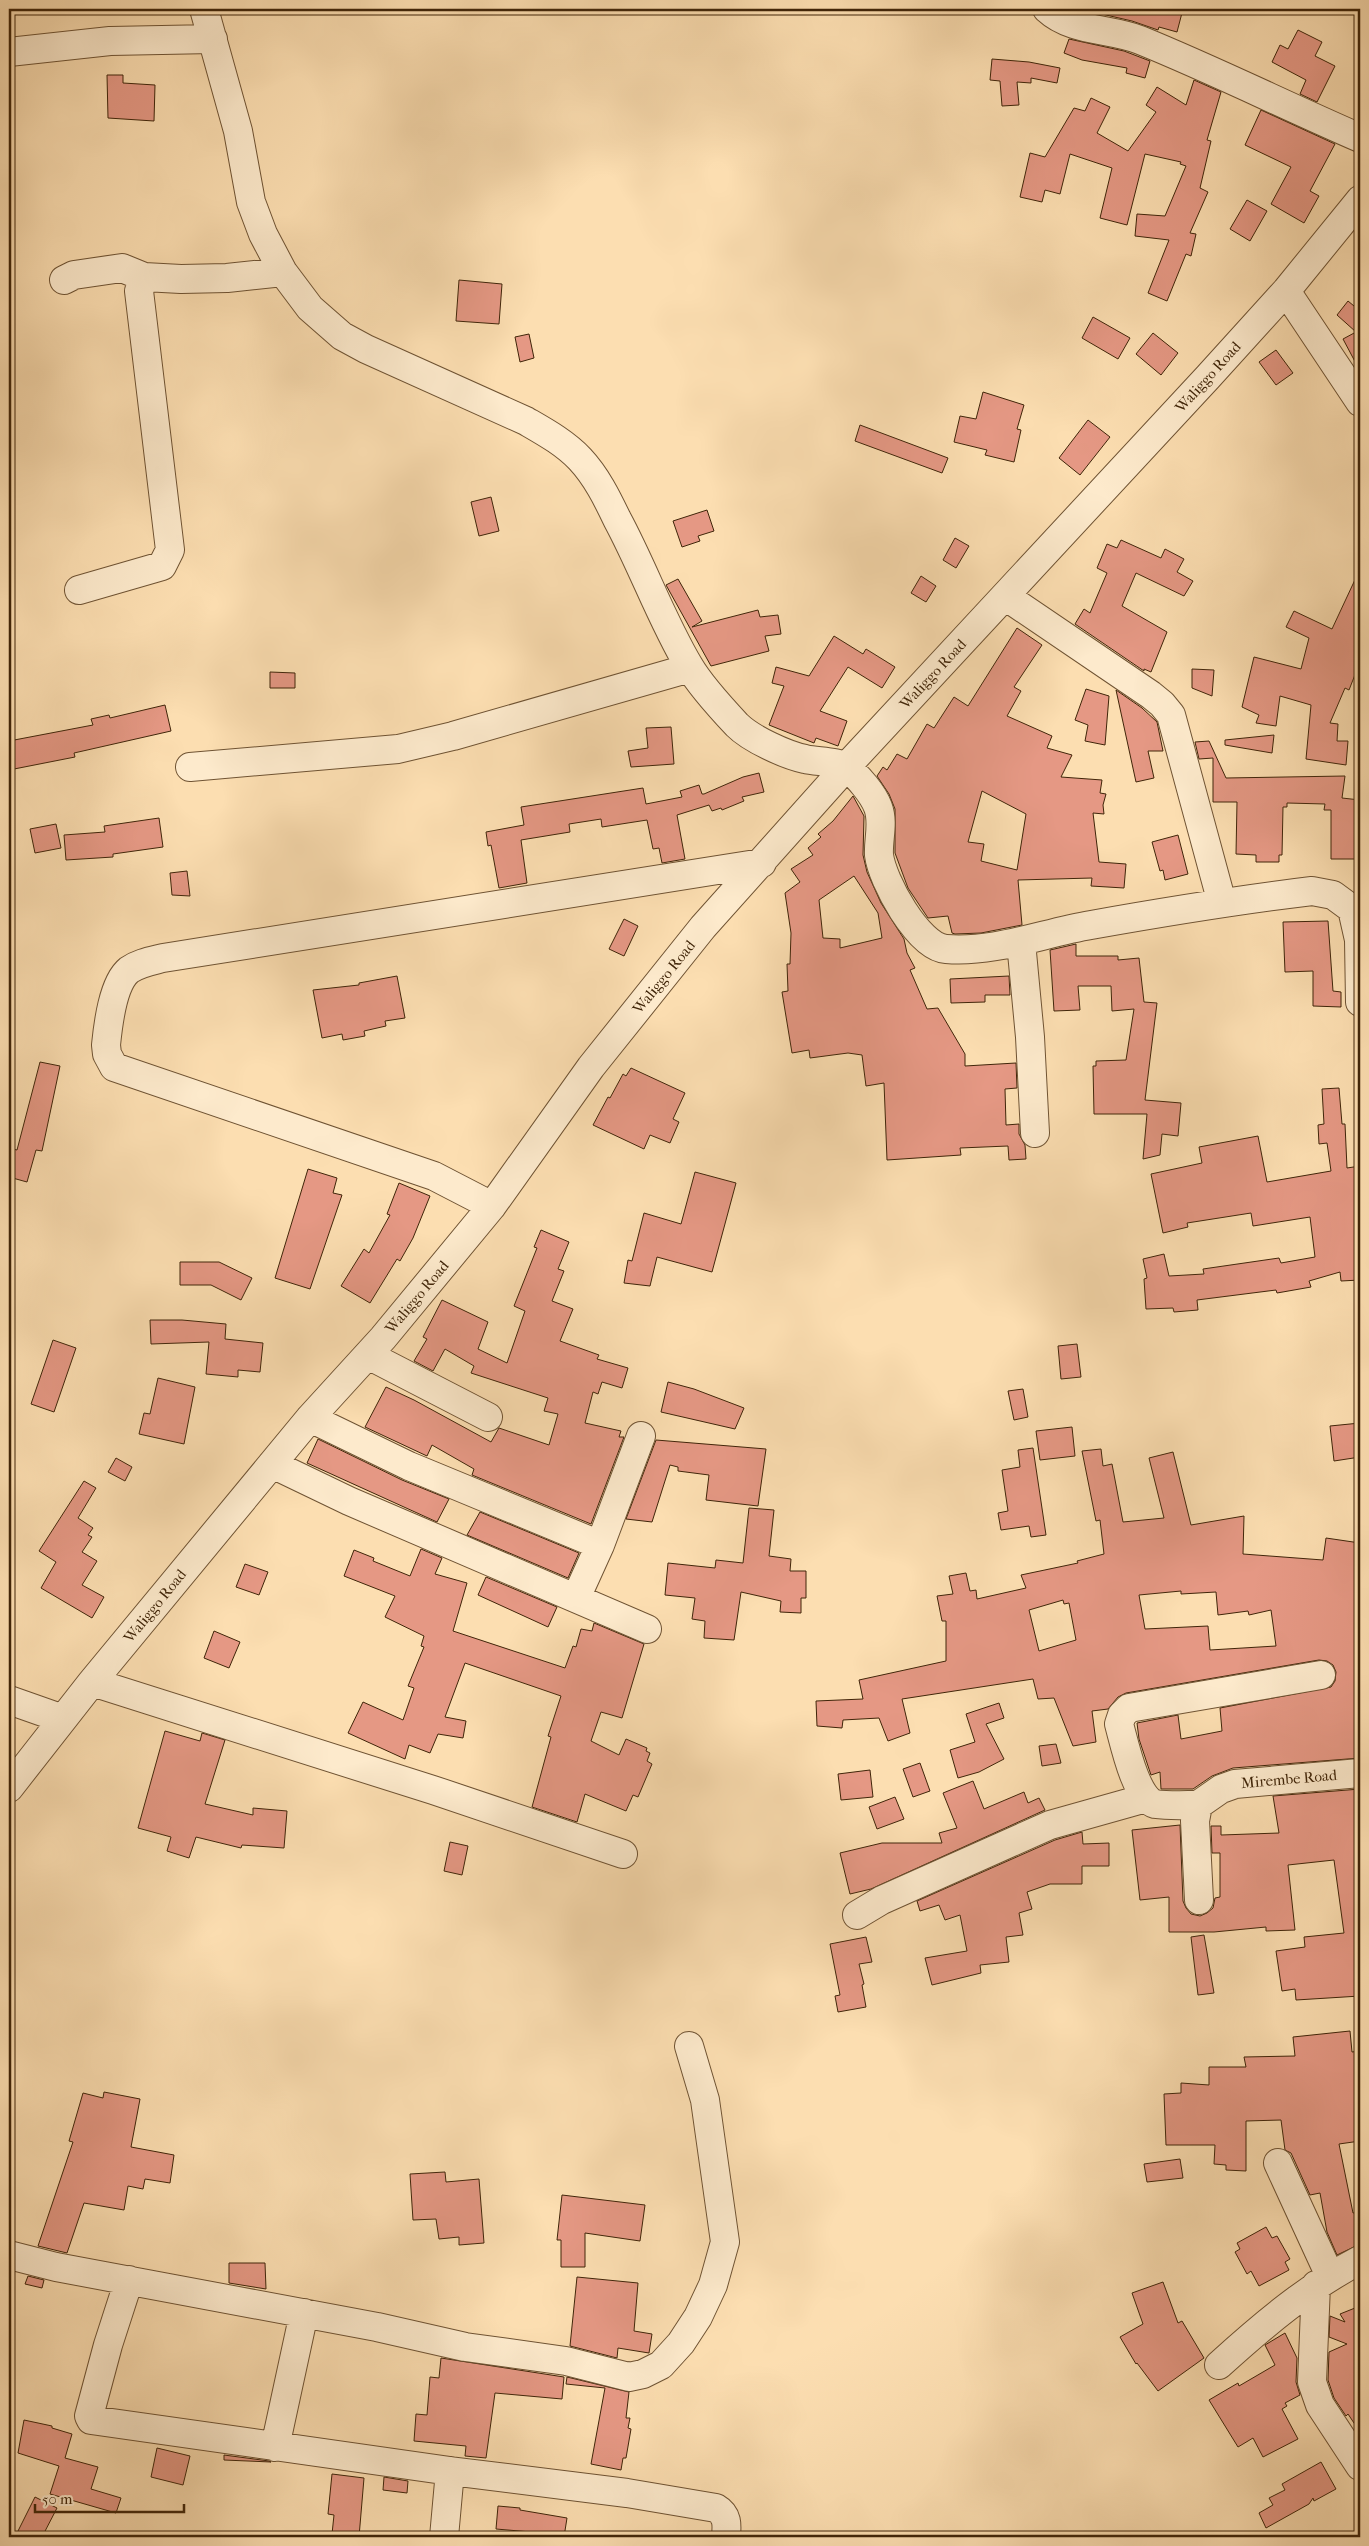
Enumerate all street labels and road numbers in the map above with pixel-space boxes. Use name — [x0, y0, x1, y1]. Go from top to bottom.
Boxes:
street label: Waliggo Road — [1171, 337, 1245, 417]
street label: Waliggo Road — [895, 635, 971, 714]
street label: Waliggo Road — [628, 936, 700, 1018]
street label: Waliggo Road — [381, 1256, 453, 1338]
street label: Waliggo Road — [119, 1565, 191, 1647]
street label: Mirembe Road — [1240, 1766, 1339, 1792]

